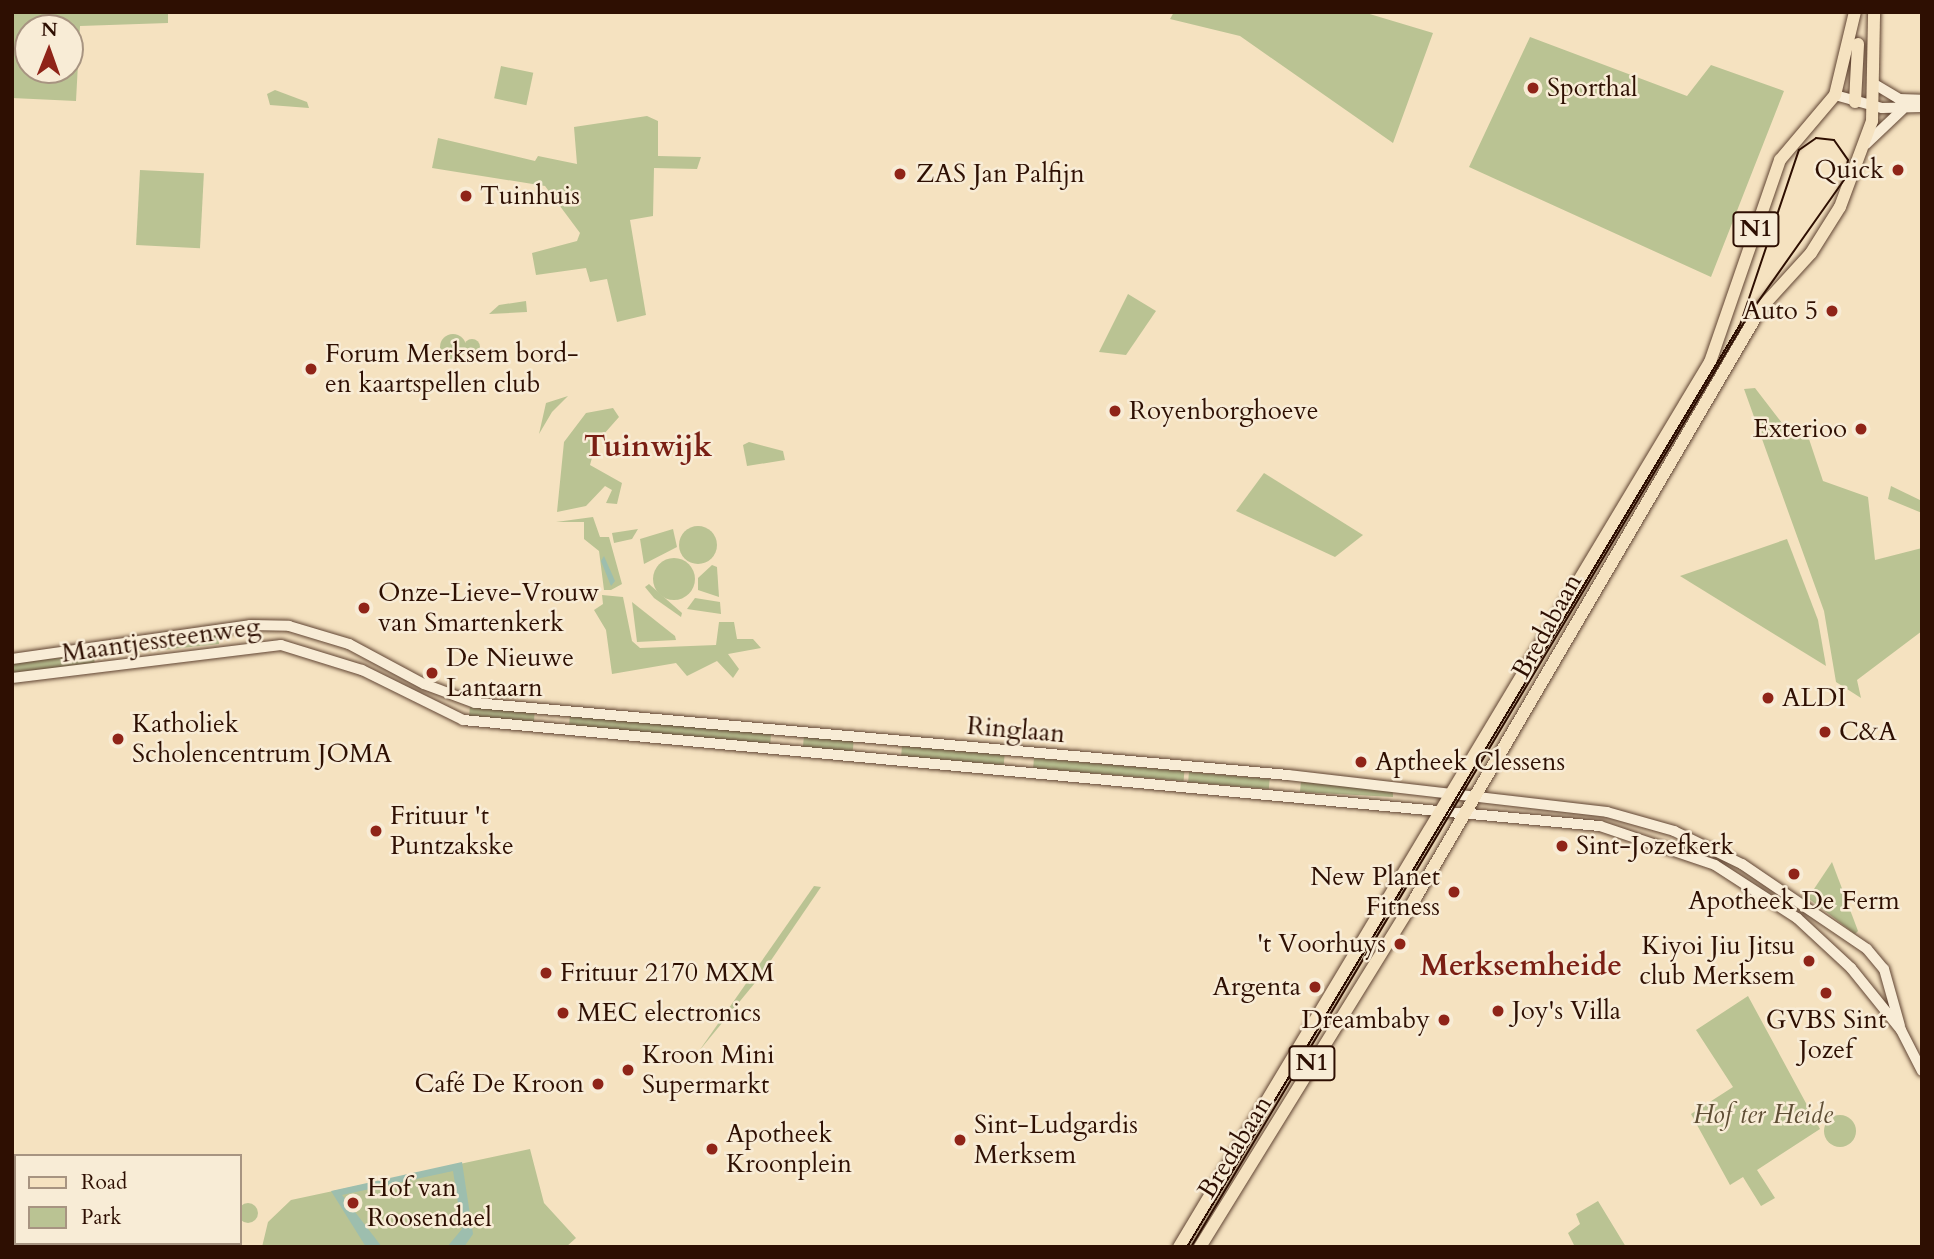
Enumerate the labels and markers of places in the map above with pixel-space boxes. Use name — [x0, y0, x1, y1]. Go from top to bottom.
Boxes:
place label: Sporthal — [1547, 72, 1638, 104]
marker: Sporthal — [1525, 80, 1541, 96]
place label: Quick — [1814, 154, 1884, 186]
place label: ZAS Jan Palfijn — [916, 158, 1085, 190]
marker: Quick — [1890, 162, 1906, 178]
marker: ZAS Jan Palfijn — [890, 164, 910, 184]
place label: Tuinhuis — [480, 180, 580, 212]
marker: Tuinhuis — [458, 188, 474, 204]
place label: Auto 5 — [1743, 295, 1818, 327]
marker: Auto 5 — [1824, 303, 1840, 319]
place label: Forum Merksem bord- en kaartspellen club — [325, 338, 579, 400]
marker: Forum Merksem bord- en kaartspellen club — [303, 361, 319, 377]
place label: Royenborghoeve — [1129, 395, 1319, 427]
marker: Royenborghoeve — [1107, 403, 1123, 419]
place label: Exterioo — [1753, 413, 1847, 445]
marker: Exterioo — [1853, 421, 1869, 437]
place label: Onze-Lieve-Vrouw van Smartenkerk — [378, 577, 599, 638]
marker: Onze-Lieve-Vrouw van Smartenkerk — [356, 600, 372, 616]
place label: De Nieuwe Lantaarn — [446, 642, 574, 704]
marker: De Nieuwe Lantaarn — [424, 665, 440, 681]
place label: ALDI — [1782, 682, 1846, 714]
marker: ALDI — [1760, 690, 1776, 706]
place label: Katholiek Scholencentrum JOMA — [132, 708, 392, 770]
place label: C&A — [1839, 716, 1897, 748]
marker: C&A — [1817, 724, 1833, 740]
marker: Katholiek Scholencentrum JOMA — [110, 731, 126, 747]
place label: Aptheek Clessens — [1375, 746, 1565, 778]
marker: Aptheek Clessens — [1353, 754, 1369, 770]
place label: Frituur 't Puntzakske — [390, 800, 514, 862]
marker: Frituur 't Puntzakske — [368, 823, 384, 839]
place label: Sint-Jozefkerk — [1576, 830, 1734, 862]
marker: Sint-Jozefkerk — [1554, 838, 1570, 854]
place label: New Planet Fitness — [1310, 861, 1440, 922]
marker: Apotheek De Ferm — [1786, 866, 1802, 882]
marker: New Planet Fitness — [1446, 884, 1462, 900]
place label: Apotheek De Ferm — [1688, 885, 1900, 917]
place label: 't Voorhuys — [1257, 928, 1386, 960]
place label: Kiyoi Jiu Jitsu club Merksem — [1639, 930, 1795, 992]
marker: 't Voorhuys — [1392, 936, 1408, 952]
marker: Kiyoi Jiu Jitsu club Merksem — [1801, 953, 1817, 969]
place label: Frituur 2170 MXM — [560, 957, 775, 989]
marker: Frituur 2170 MXM — [538, 965, 554, 981]
place label: Argenta — [1212, 971, 1301, 1003]
marker: Argenta — [1307, 979, 1323, 995]
marker: GVBS Sint Jozef — [1818, 985, 1834, 1001]
place label: Joy's Villa — [1512, 995, 1621, 1027]
place label: MEC electronics — [577, 997, 761, 1029]
marker: Joy's Villa — [1490, 1003, 1506, 1019]
place label: Dreambaby — [1301, 1004, 1430, 1036]
place label: GVBS Sint Jozef — [1766, 1004, 1886, 1066]
marker: MEC electronics — [555, 1005, 571, 1021]
marker: Dreambaby — [1436, 1012, 1452, 1028]
place label: Kroon Mini Supermarkt — [642, 1039, 775, 1100]
marker: Kroon Mini Supermarkt — [620, 1062, 636, 1078]
place label: Café De Kroon — [415, 1068, 584, 1100]
marker: Café De Kroon — [590, 1076, 606, 1092]
place label: Sint-Ludgardis Merksem — [974, 1109, 1138, 1170]
place label: Apotheek Kroonplein — [726, 1118, 852, 1180]
marker: Sint-Ludgardis Merksem — [952, 1132, 968, 1148]
marker: Apotheek Kroonplein — [704, 1141, 720, 1157]
place label: Hof van Roosendael — [367, 1172, 492, 1234]
marker: Hof van Roosendael — [345, 1195, 361, 1211]

